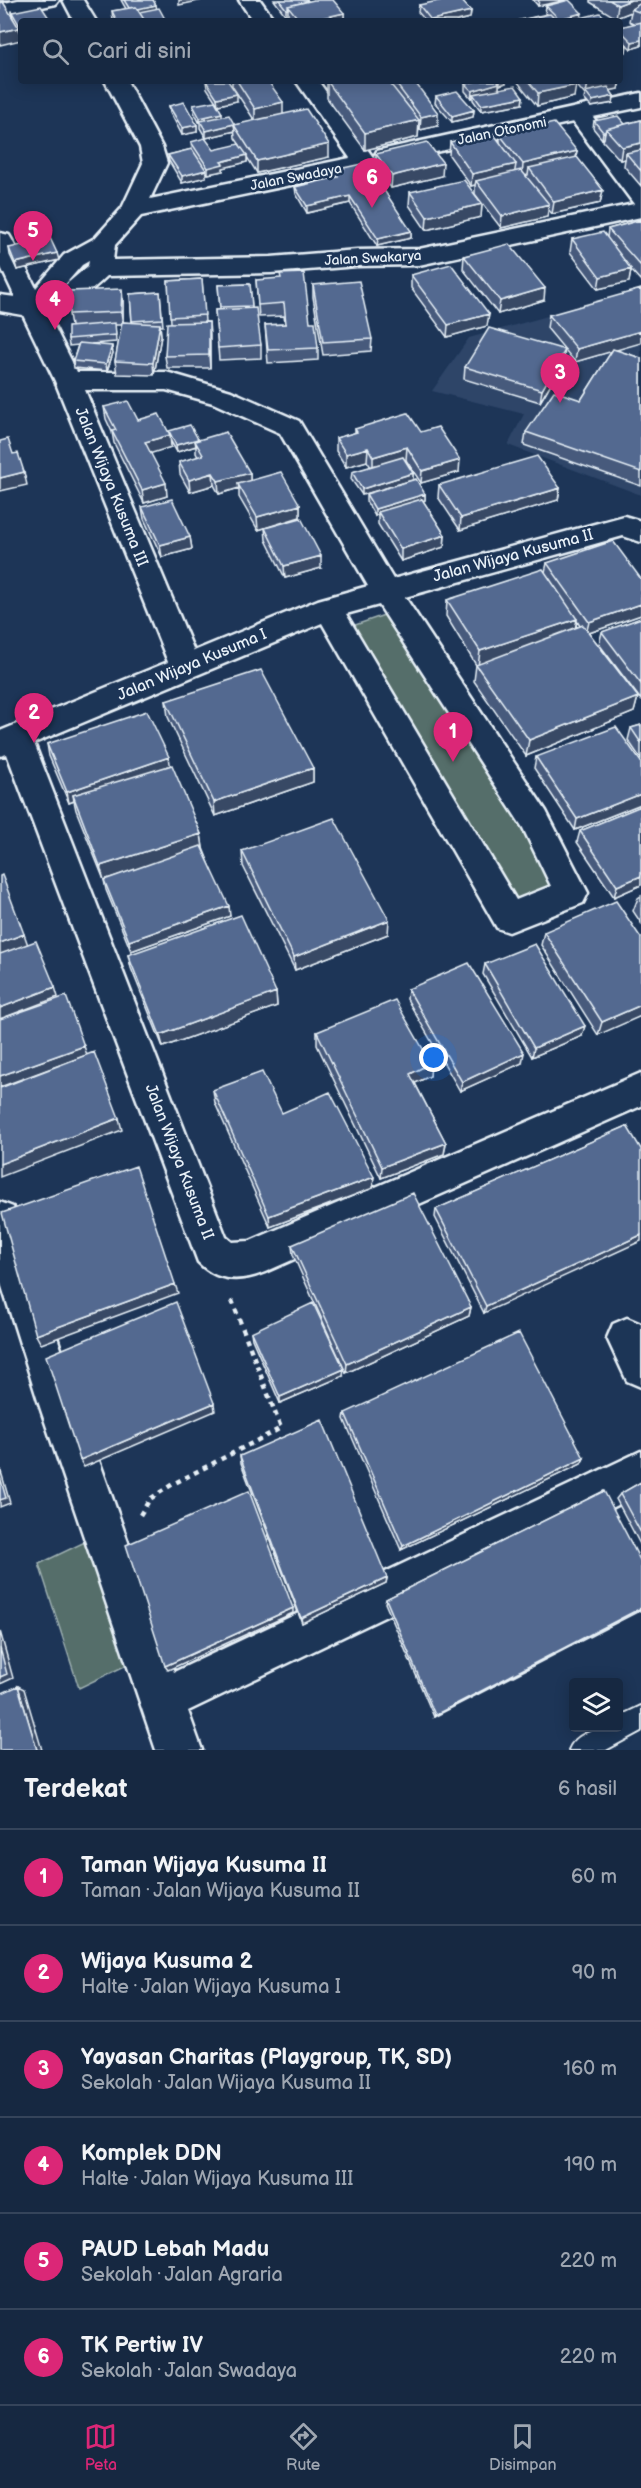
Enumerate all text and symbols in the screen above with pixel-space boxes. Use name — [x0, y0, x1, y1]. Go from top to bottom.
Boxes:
search box — [18, 18, 623, 84]
icon: search — [39, 35, 72, 68]
text: Cari di sini — [87, 38, 191, 65]
street label: Jalan Otonomi — [456, 113, 548, 149]
pin: 6 — [352, 158, 392, 208]
street label: Jalan Swadaya — [249, 160, 343, 194]
pin: 5 — [14, 212, 52, 261]
street label: Jalan Swakarya — [324, 247, 422, 269]
pin: 4 — [36, 280, 74, 330]
pin: 3 — [540, 354, 580, 403]
street label: Jalan Wijaya Kusuma III — [70, 405, 152, 569]
street label: Jalan Wijaya Kusuma II — [431, 525, 595, 587]
street label: Jalan Wijaya Kusuma I — [115, 625, 269, 705]
pin: 2 — [15, 694, 54, 743]
pin: 1 — [434, 712, 472, 762]
your location — [419, 1043, 448, 1072]
street label: Jalan Wijaya Kusuma II — [141, 1081, 217, 1243]
map controls — [569, 1678, 623, 1732]
button: layers — [569, 1678, 623, 1732]
text: Terdekat — [24, 1774, 127, 1805]
text: 6 hasil — [558, 1777, 617, 1801]
text: Taman Wijaya Kusuma II — [81, 1852, 327, 1879]
text: 1 — [39, 1865, 48, 1889]
text: 60 m — [571, 1865, 617, 1889]
text: Taman · Jalan Wijaya Kusuma II — [81, 1879, 360, 1903]
text: Wijaya Kusuma 2 — [81, 1948, 253, 1975]
text: 2 — [38, 1961, 49, 1985]
text: 90 m — [572, 1961, 617, 1985]
text: Halte · Jalan Wijaya Kusuma I — [81, 1975, 341, 1999]
text: Yayasan Charitas (Playgroup, TK, SD) — [81, 2044, 452, 2071]
text: 3 — [38, 2057, 49, 2081]
text: 160 m — [563, 2057, 617, 2081]
text: Sekolah · Jalan Wijaya Kusuma II — [81, 2071, 371, 2095]
text: Komplek DDN — [81, 2140, 222, 2167]
text: 4 — [38, 2153, 49, 2177]
text: 190 m — [564, 2153, 617, 2177]
text: Halte · Jalan Wijaya Kusuma III — [81, 2167, 353, 2191]
text: PAUD Lebah Madu — [81, 2236, 269, 2263]
text: 5 — [38, 2249, 49, 2273]
text: 220 m — [560, 2249, 617, 2273]
text: Sekolah · Jalan Agraria — [81, 2263, 283, 2287]
text: TK Pertiw IV — [81, 2332, 203, 2359]
text: 6 — [37, 2345, 50, 2369]
text: 220 m — [560, 2345, 617, 2369]
text: Sekolah · Jalan Swadaya — [81, 2359, 297, 2383]
tab: Peta — [84, 2420, 117, 2475]
tab: Rute — [286, 2420, 320, 2475]
tab: Disimpan — [489, 2420, 557, 2475]

